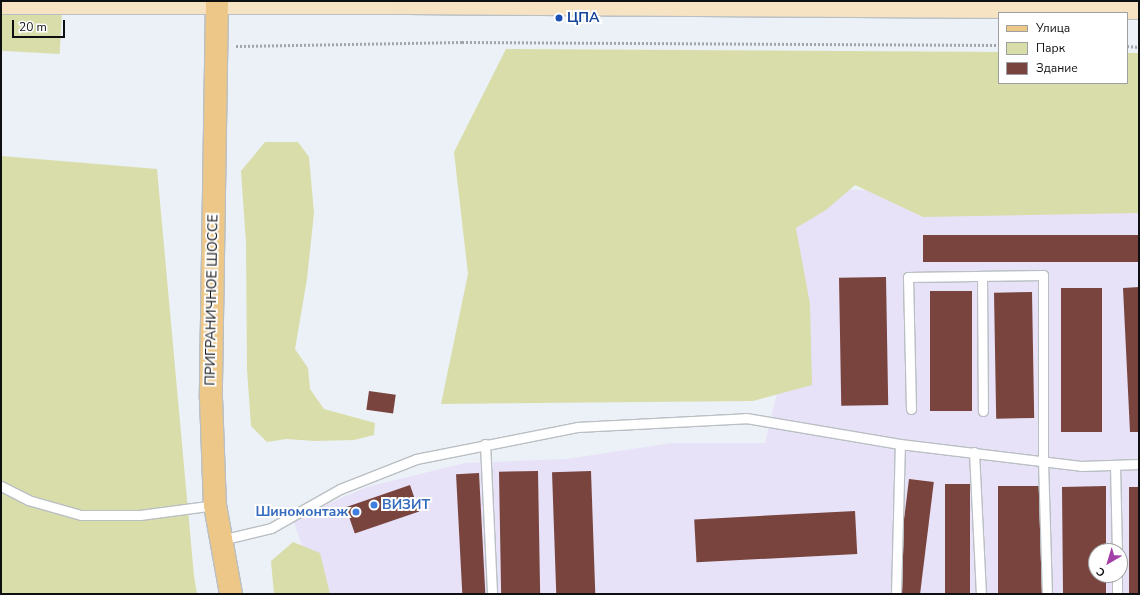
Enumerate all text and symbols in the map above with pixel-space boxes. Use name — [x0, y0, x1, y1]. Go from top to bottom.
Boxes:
place label: ЦПА — [567, 10, 600, 26]
scale bar — [14, 12, 67, 38]
legend — [998, 12, 1128, 84]
marker: ЦПА — [554, 13, 564, 23]
text: 20 m — [19, 19, 47, 35]
text: Улица — [1036, 20, 1070, 36]
text: Парк — [1036, 40, 1065, 56]
text: Здание — [1036, 60, 1078, 76]
street label: ПРИГРАНИЧНОЕ ШОССЕ — [202, 214, 222, 386]
place label: ВИЗИТ — [382, 497, 430, 513]
marker: ВИЗИТ — [369, 500, 379, 510]
place label: Шиномонтаж — [255, 504, 348, 520]
marker: Шиномонтаж — [351, 507, 361, 517]
north arrow — [1088, 543, 1128, 583]
text: С — [1093, 564, 1108, 580]

